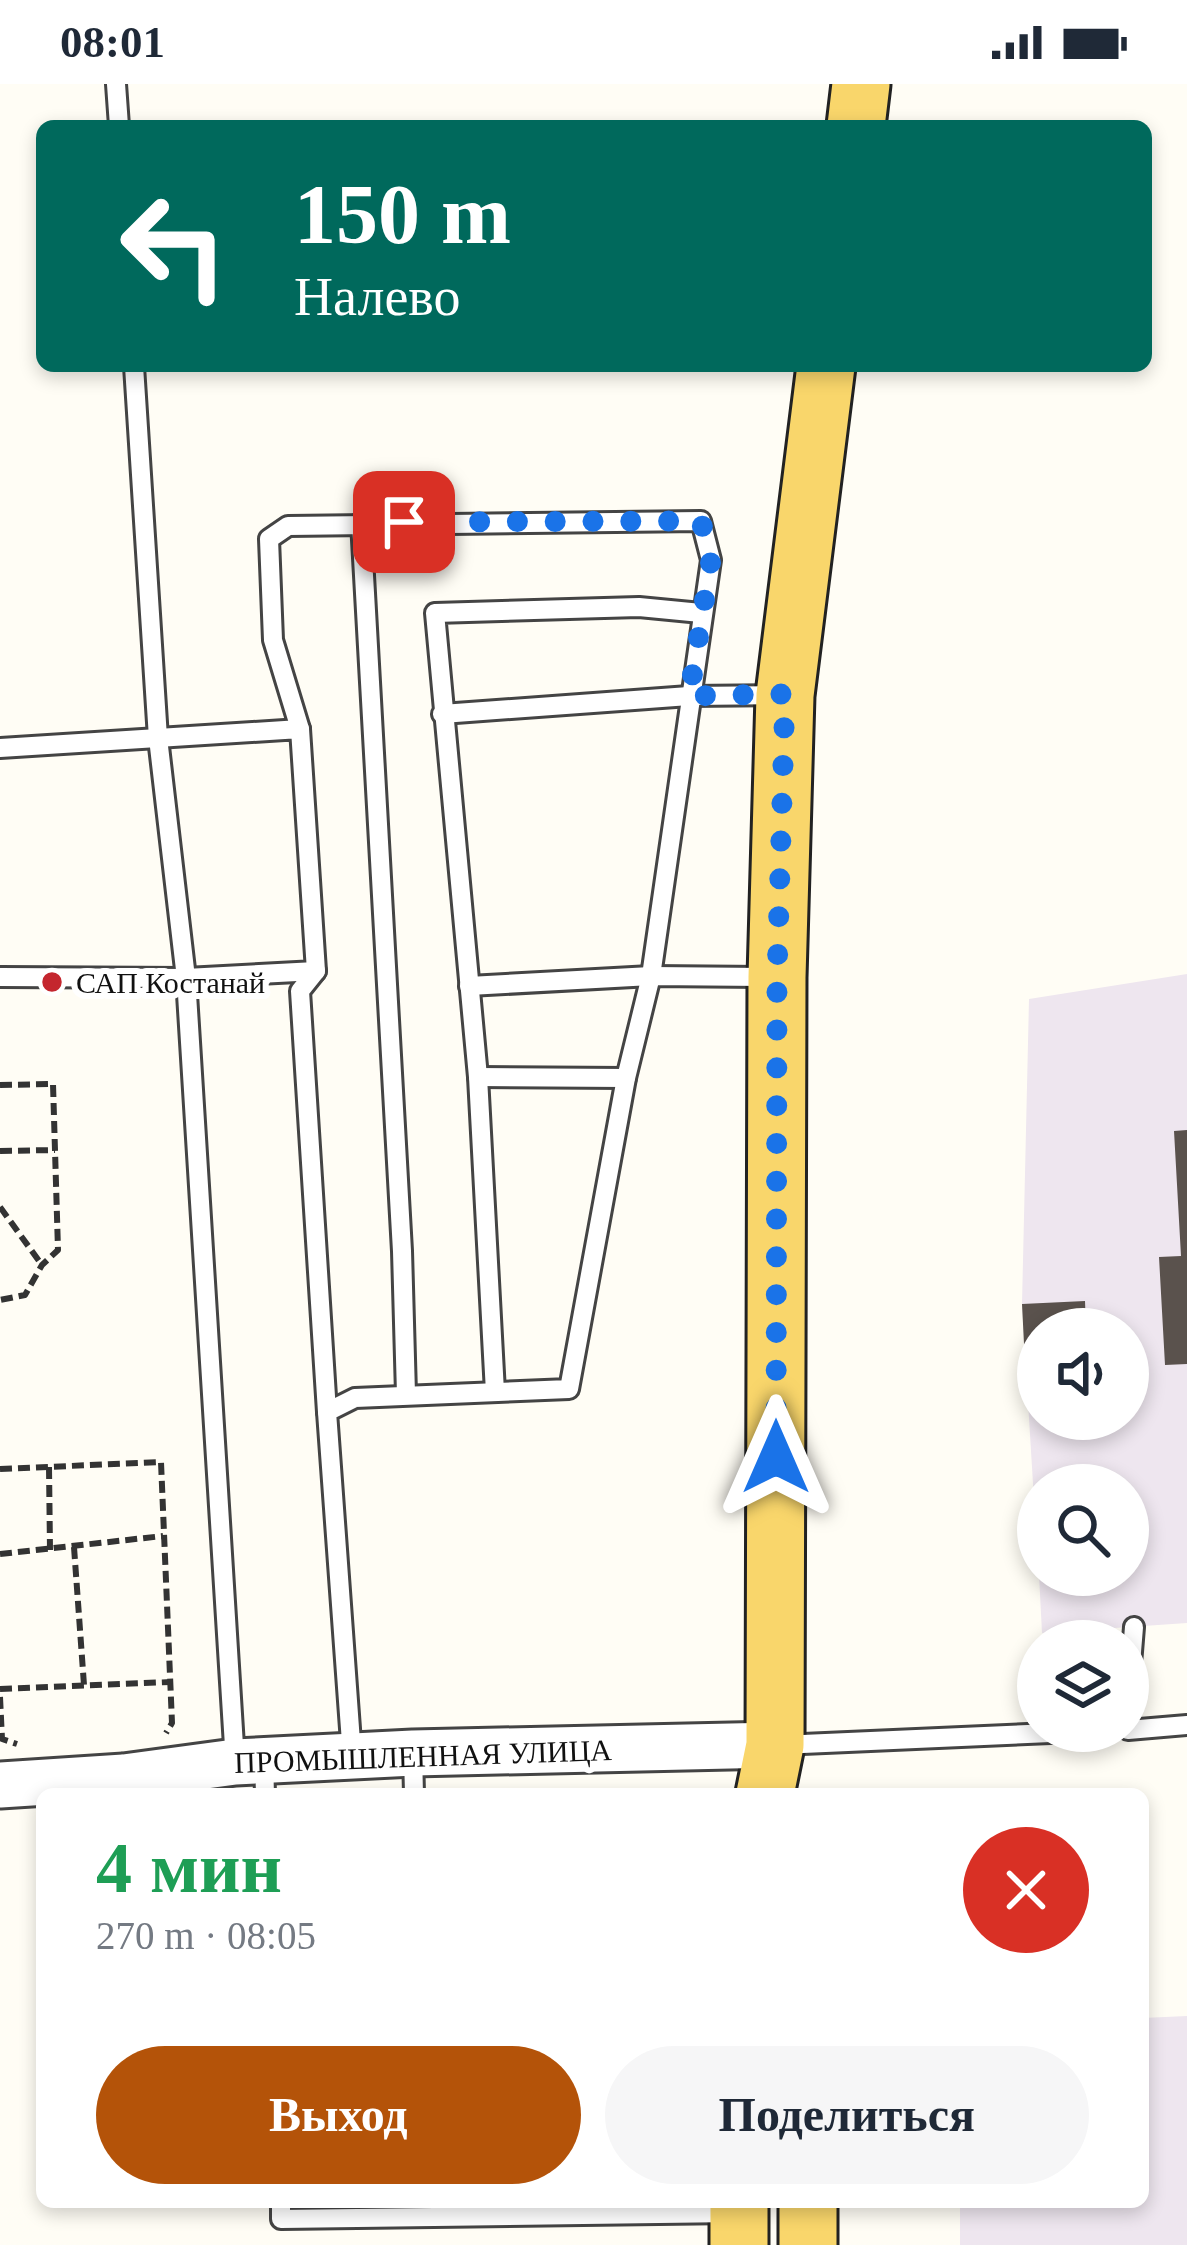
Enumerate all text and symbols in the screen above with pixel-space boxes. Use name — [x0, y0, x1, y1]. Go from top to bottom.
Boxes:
text: 08:01 — [60, 17, 165, 67]
icon: left — [96, 168, 252, 324]
text: 150 m — [294, 168, 511, 261]
text: Налево — [294, 267, 460, 327]
pin — [353, 471, 455, 573]
icon: arrive — [371, 489, 437, 555]
place label: САП Костанай — [76, 966, 265, 999]
marker: САП Костанай — [39, 969, 65, 995]
map controls — [1017, 1308, 1149, 1752]
button: sound — [1017, 1308, 1149, 1440]
position arrow — [713, 1394, 839, 1520]
button: search — [1017, 1464, 1149, 1596]
button: layers — [1017, 1620, 1149, 1752]
street label: ПРОМЫШЛЕННАЯ УЛИЦА — [234, 1733, 613, 1779]
button: close — [963, 1827, 1089, 1953]
text: 4 мин — [96, 1828, 282, 1908]
text: 270 m · 08:05 — [96, 1914, 316, 1957]
button: Выход — [96, 2046, 581, 2184]
button: Поделиться — [605, 2046, 1089, 2184]

